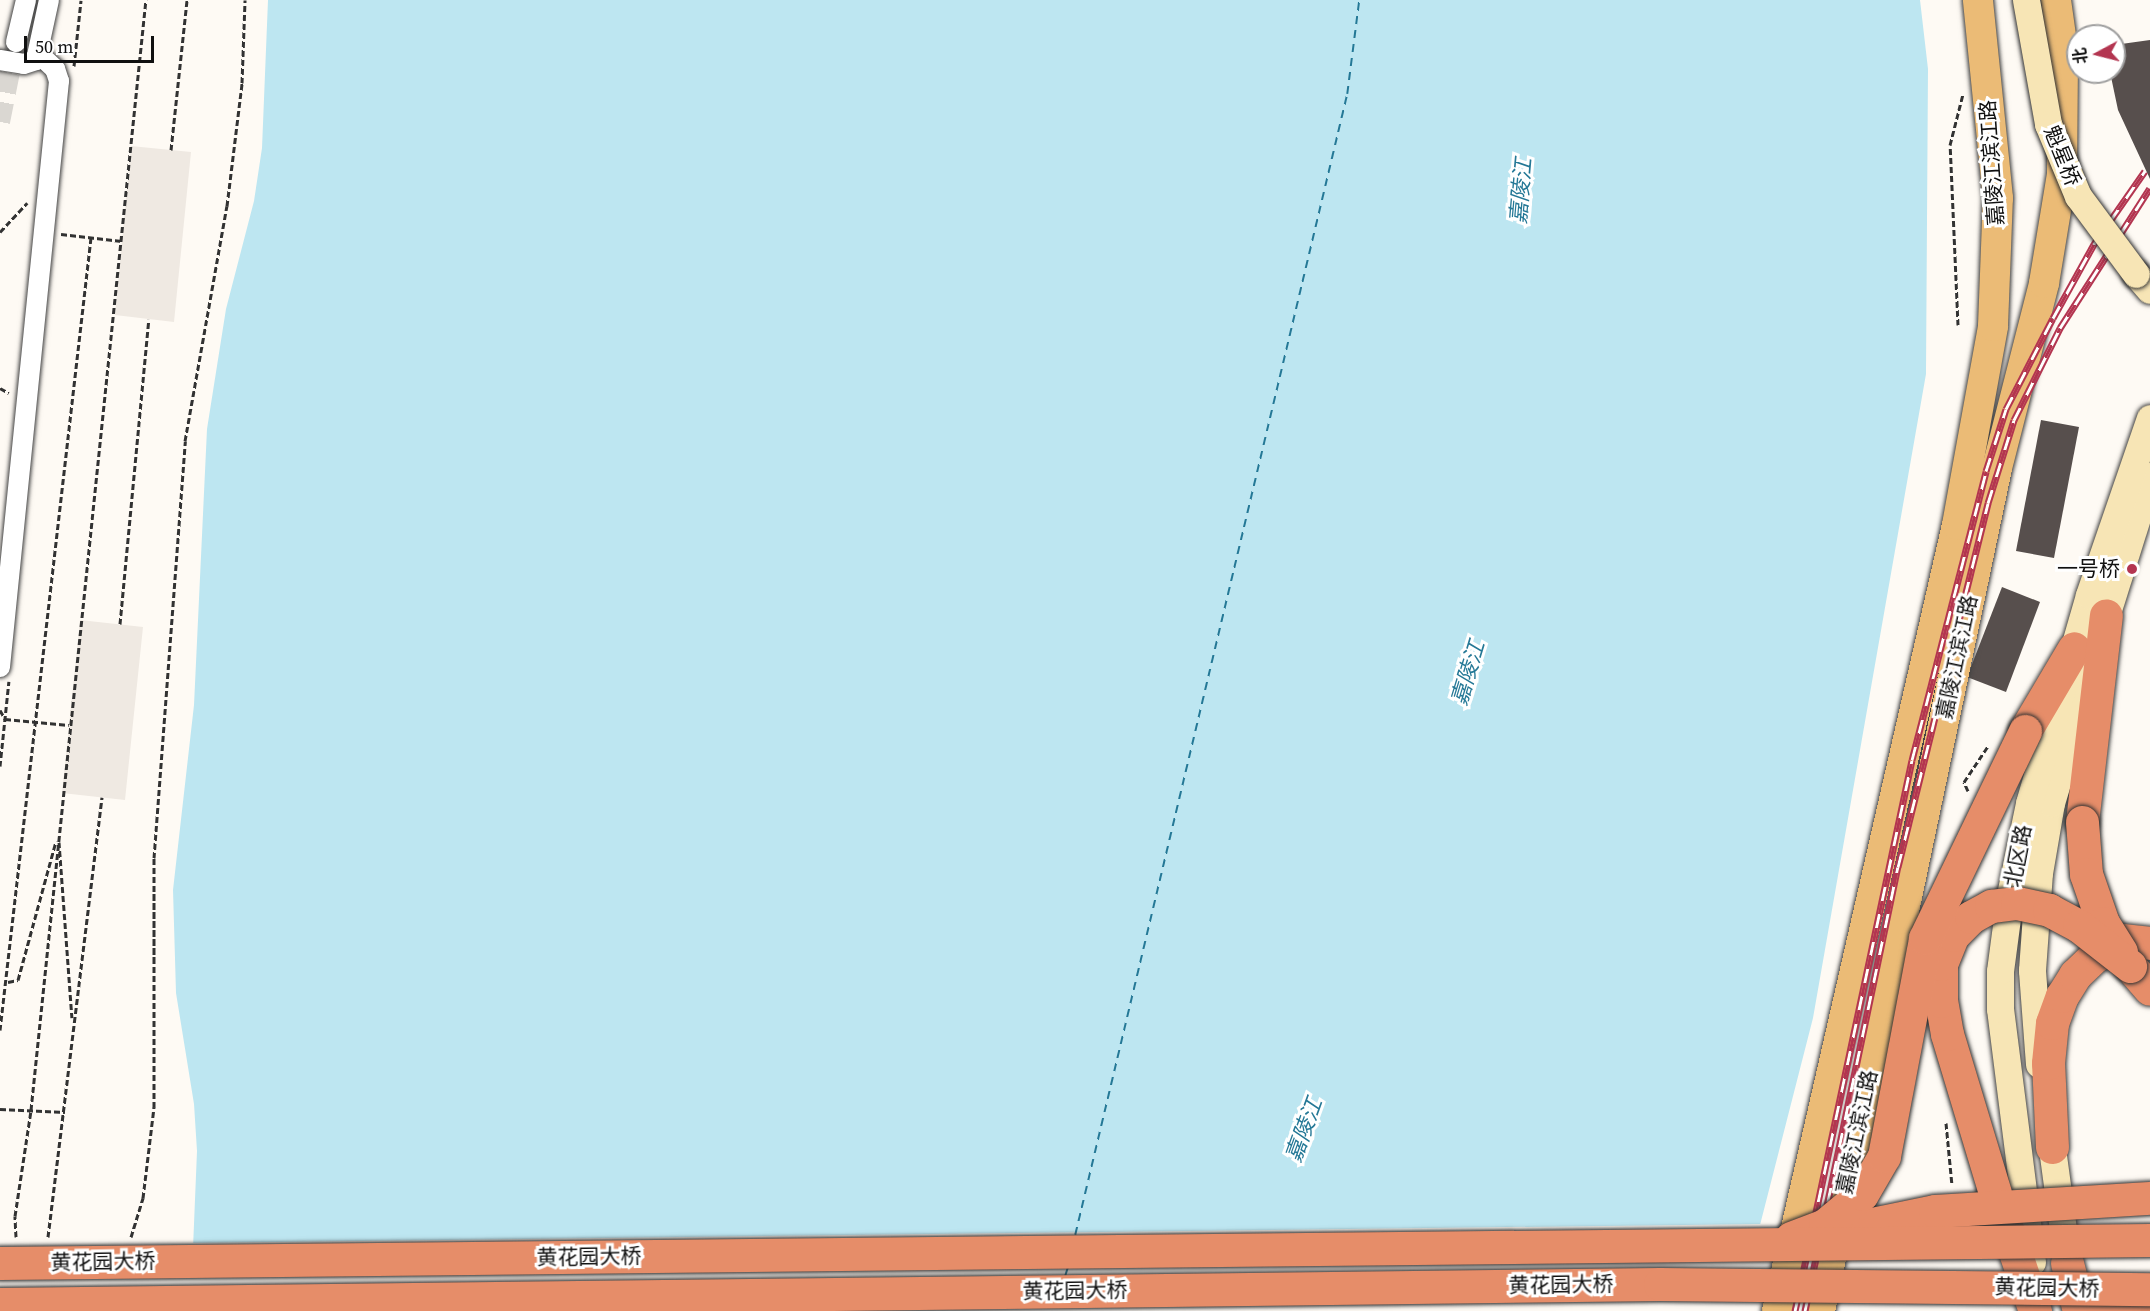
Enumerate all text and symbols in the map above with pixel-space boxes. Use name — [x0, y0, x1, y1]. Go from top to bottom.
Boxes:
scale bar — [27, 24, 158, 62]
north arrow — [2066, 24, 2126, 84]
text: 50 m — [35, 34, 73, 59]
text: 北 — [2068, 47, 2092, 65]
street label: 嘉陵江滨江路 — [1975, 99, 2009, 227]
street label: 魁星桥 — [2039, 122, 2085, 190]
water label: 嘉陵江 — [1505, 157, 1537, 225]
place label: 一号桥 — [2057, 556, 2120, 582]
marker: 一号桥 — [2125, 562, 2139, 576]
street label: 嘉陵江滨江路 — [1932, 593, 1982, 721]
water label: 嘉陵江 — [1446, 638, 1490, 708]
street label: 北区路 — [2000, 823, 2036, 889]
street label: 嘉陵江滨江路 — [1832, 1068, 1882, 1196]
water label: 嘉陵江 — [1280, 1094, 1328, 1166]
street label: 黄花园大桥 — [536, 1243, 642, 1271]
street label: 黄花园大桥 — [50, 1248, 156, 1276]
street label: 黄花园大桥 — [1508, 1271, 1614, 1299]
street label: 黄花园大桥 — [1994, 1274, 2100, 1302]
street label: 黄花园大桥 — [1022, 1277, 1128, 1305]

